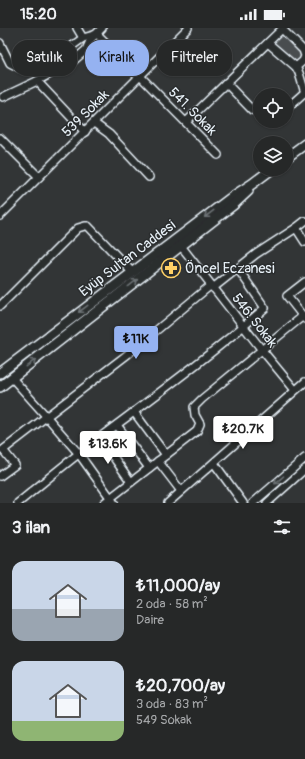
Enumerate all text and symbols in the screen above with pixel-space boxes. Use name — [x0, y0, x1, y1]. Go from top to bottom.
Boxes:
text: 15:20 — [20, 5, 57, 24]
chip: Satılık — [12, 40, 77, 76]
chip: Kiralık — [85, 40, 149, 76]
chip: Filtreler — [157, 40, 232, 76]
street label: 541. Sokak — [165, 84, 220, 139]
street label: 539 Sokak — [58, 86, 113, 140]
map controls — [253, 88, 293, 176]
button: locate — [253, 88, 293, 128]
button: layers — [253, 136, 293, 176]
one-way arrow — [203, 210, 214, 218]
street label: Eyüp Sultan Caddesi — [76, 216, 179, 300]
pharmacy icon: Öncel Eczanesi — [160, 257, 182, 279]
place label: Öncel Eczanesi — [185, 259, 275, 277]
one-way arrow — [128, 279, 139, 287]
street label: 546. Sokak — [228, 290, 281, 351]
one-way arrow — [77, 305, 88, 313]
pin: ₺11K — [112, 326, 160, 360]
text: ₺11K — [123, 331, 149, 347]
one-way arrow — [25, 359, 36, 367]
pin: ₺20.7K — [210, 416, 276, 450]
text: ₺20.7K — [222, 421, 264, 437]
pin: ₺13.6K — [75, 431, 141, 465]
text: ₺13.6K — [89, 436, 127, 452]
one-way arrow — [274, 476, 284, 485]
icon: filters — [271, 516, 293, 538]
text: 3 ilan — [12, 517, 50, 538]
text: ₺11,000/ay — [136, 575, 220, 596]
icon: home — [44, 577, 92, 625]
text: 2 oda · 58 m² — [136, 596, 208, 612]
text: Daire — [136, 612, 164, 628]
text: ₺20,700/ay — [136, 675, 225, 696]
icon: home — [44, 677, 92, 725]
text: 3 oda · 83 m² — [136, 696, 208, 712]
text: 549 Sokak — [136, 712, 192, 728]

